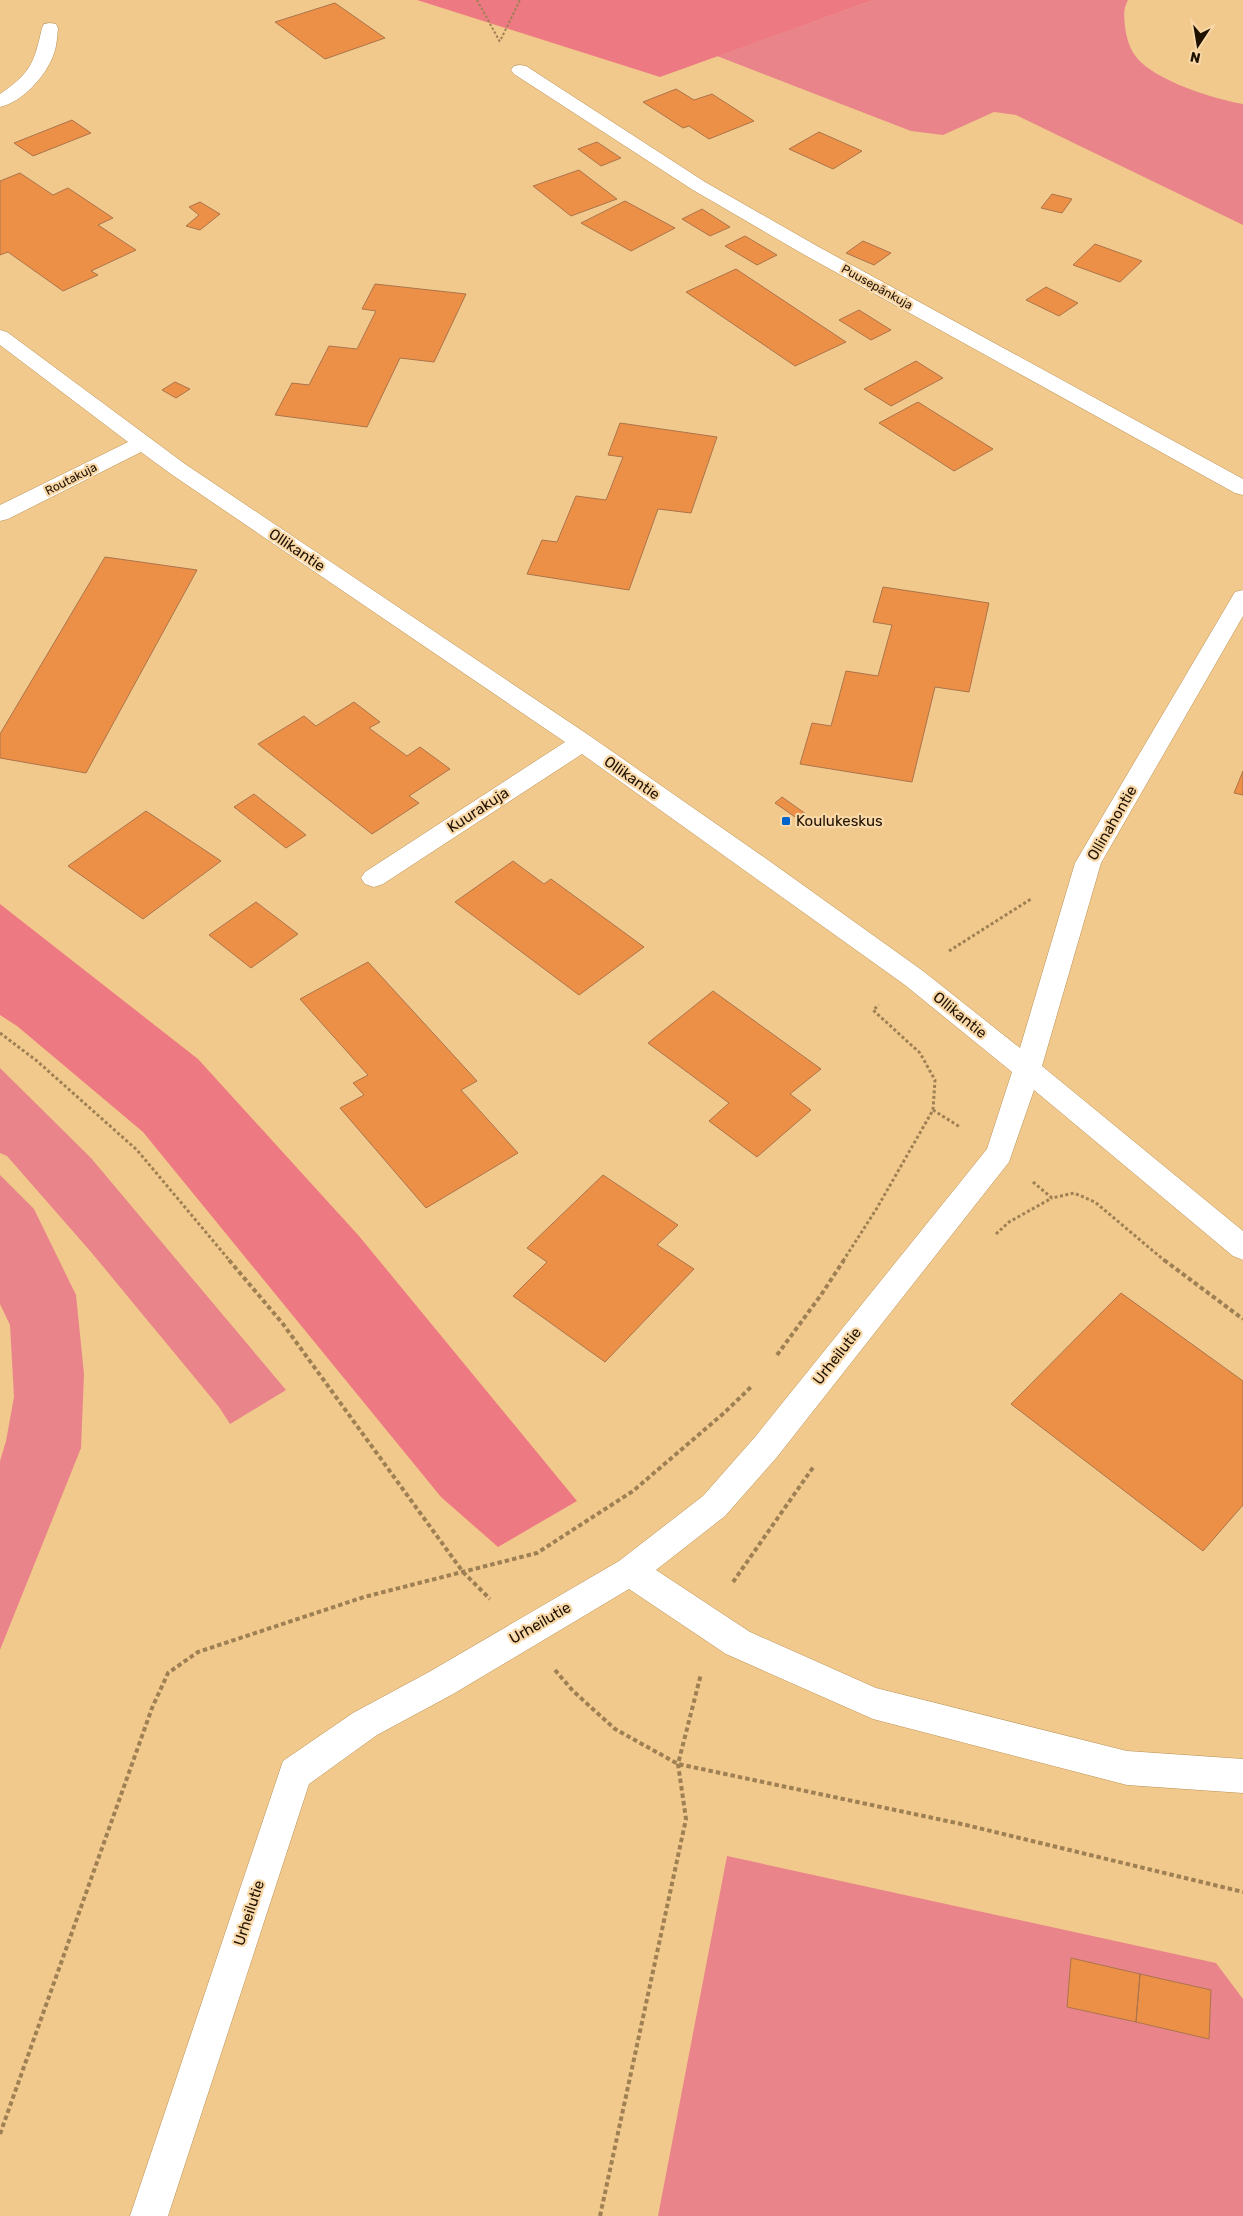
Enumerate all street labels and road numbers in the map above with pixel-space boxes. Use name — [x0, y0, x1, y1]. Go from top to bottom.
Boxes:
street label: Puusepänkuja — [839, 262, 915, 312]
street label: Routakuja — [43, 460, 99, 498]
street label: Ollikantie — [266, 525, 328, 575]
street label: Ollikantie — [601, 752, 663, 804]
street label: Ollinahontie — [1083, 783, 1141, 863]
street label: Kuurakuja — [444, 784, 512, 836]
street label: Ollikantie — [930, 988, 990, 1042]
street label: Urheilutie — [809, 1324, 865, 1388]
street label: Urheilutie — [506, 1598, 574, 1648]
street label: Urheilutie — [230, 1878, 268, 1948]

